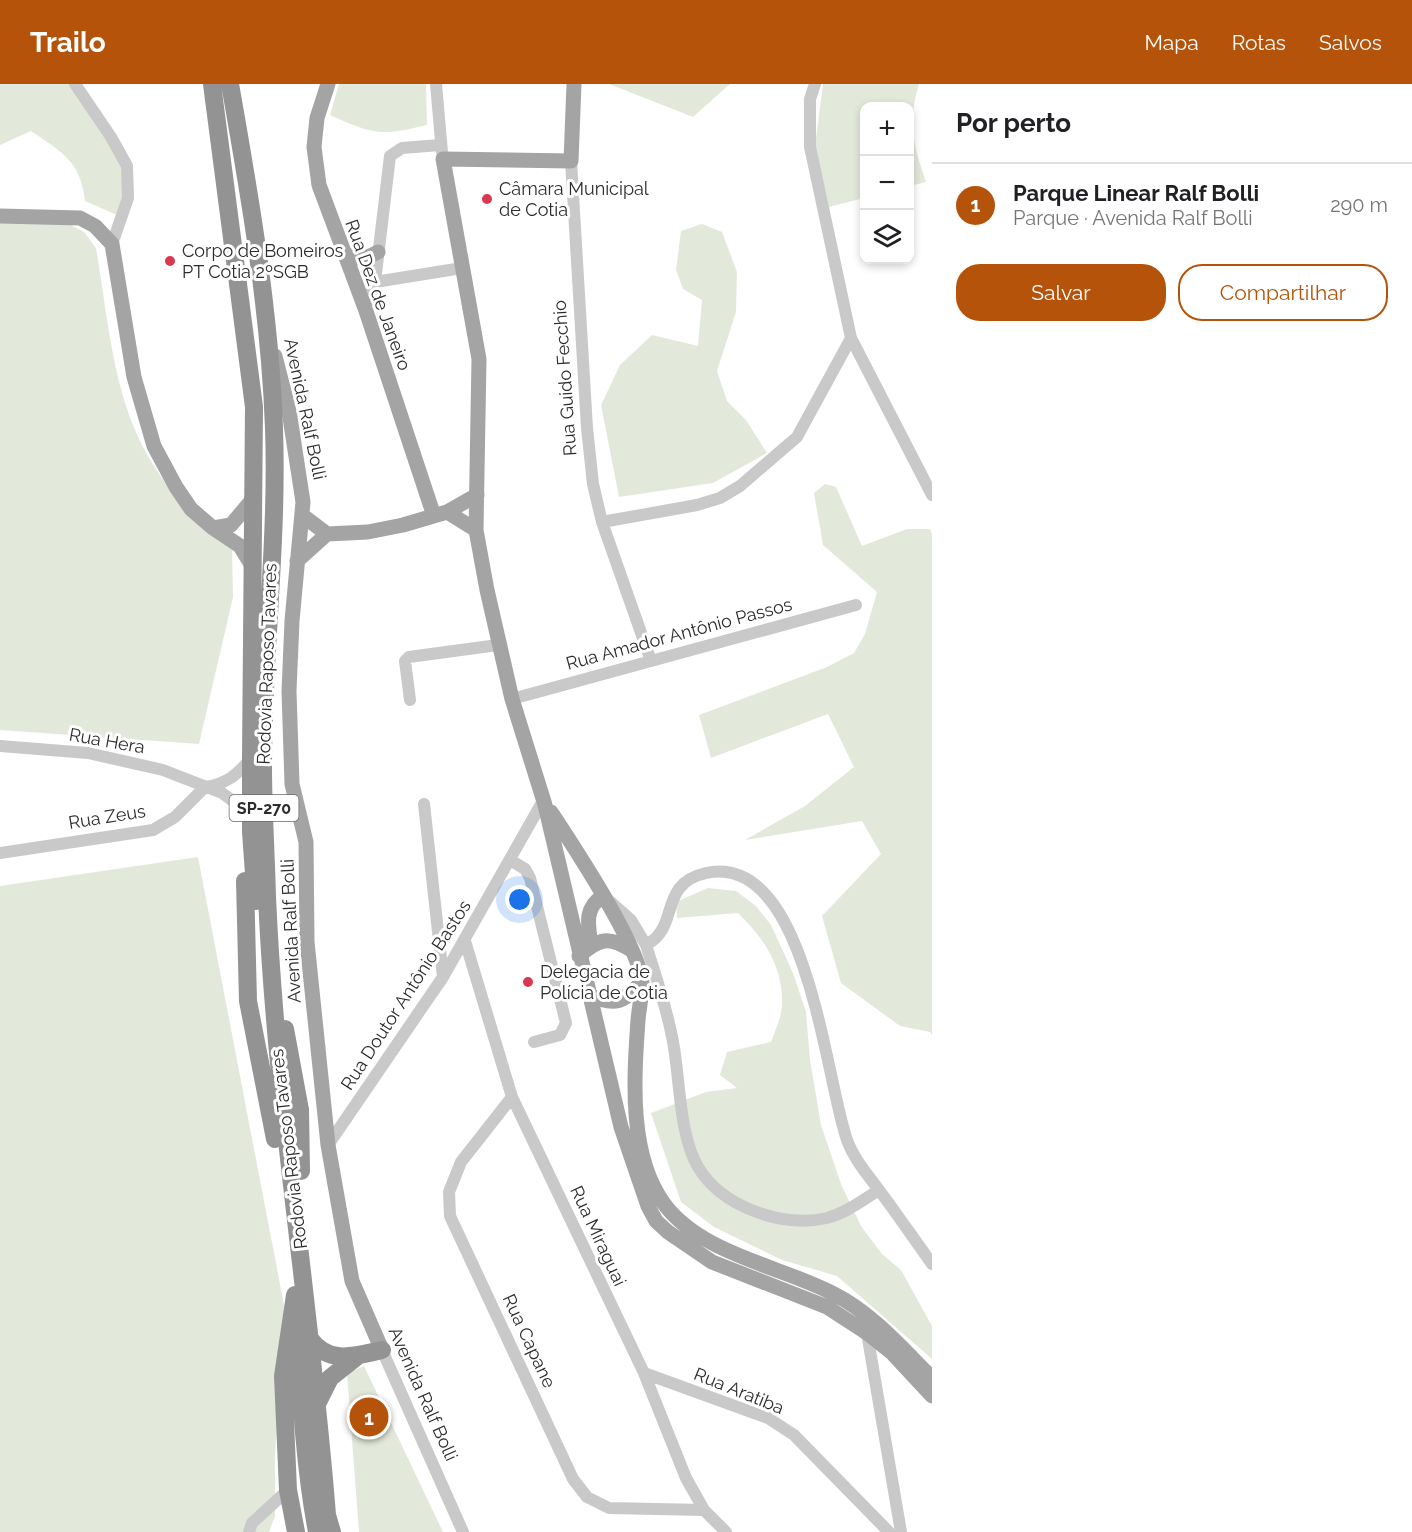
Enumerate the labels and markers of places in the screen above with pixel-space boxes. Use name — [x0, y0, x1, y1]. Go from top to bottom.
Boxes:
place label: Câmara Municipal de Cotia — [499, 178, 649, 220]
marker: Câmara Municipal de Cotia — [480, 192, 494, 206]
place label: Corpo de Bomeiros PT Cotia 2ºSGB — [182, 240, 344, 282]
marker: Corpo de Bomeiros PT Cotia 2ºSGB — [163, 254, 177, 268]
place label: Delegacia de Polícia de Cotia — [540, 961, 668, 1003]
marker: Delegacia de Polícia de Cotia — [521, 975, 535, 989]
pin: 1 — [350, 1394, 388, 1440]

